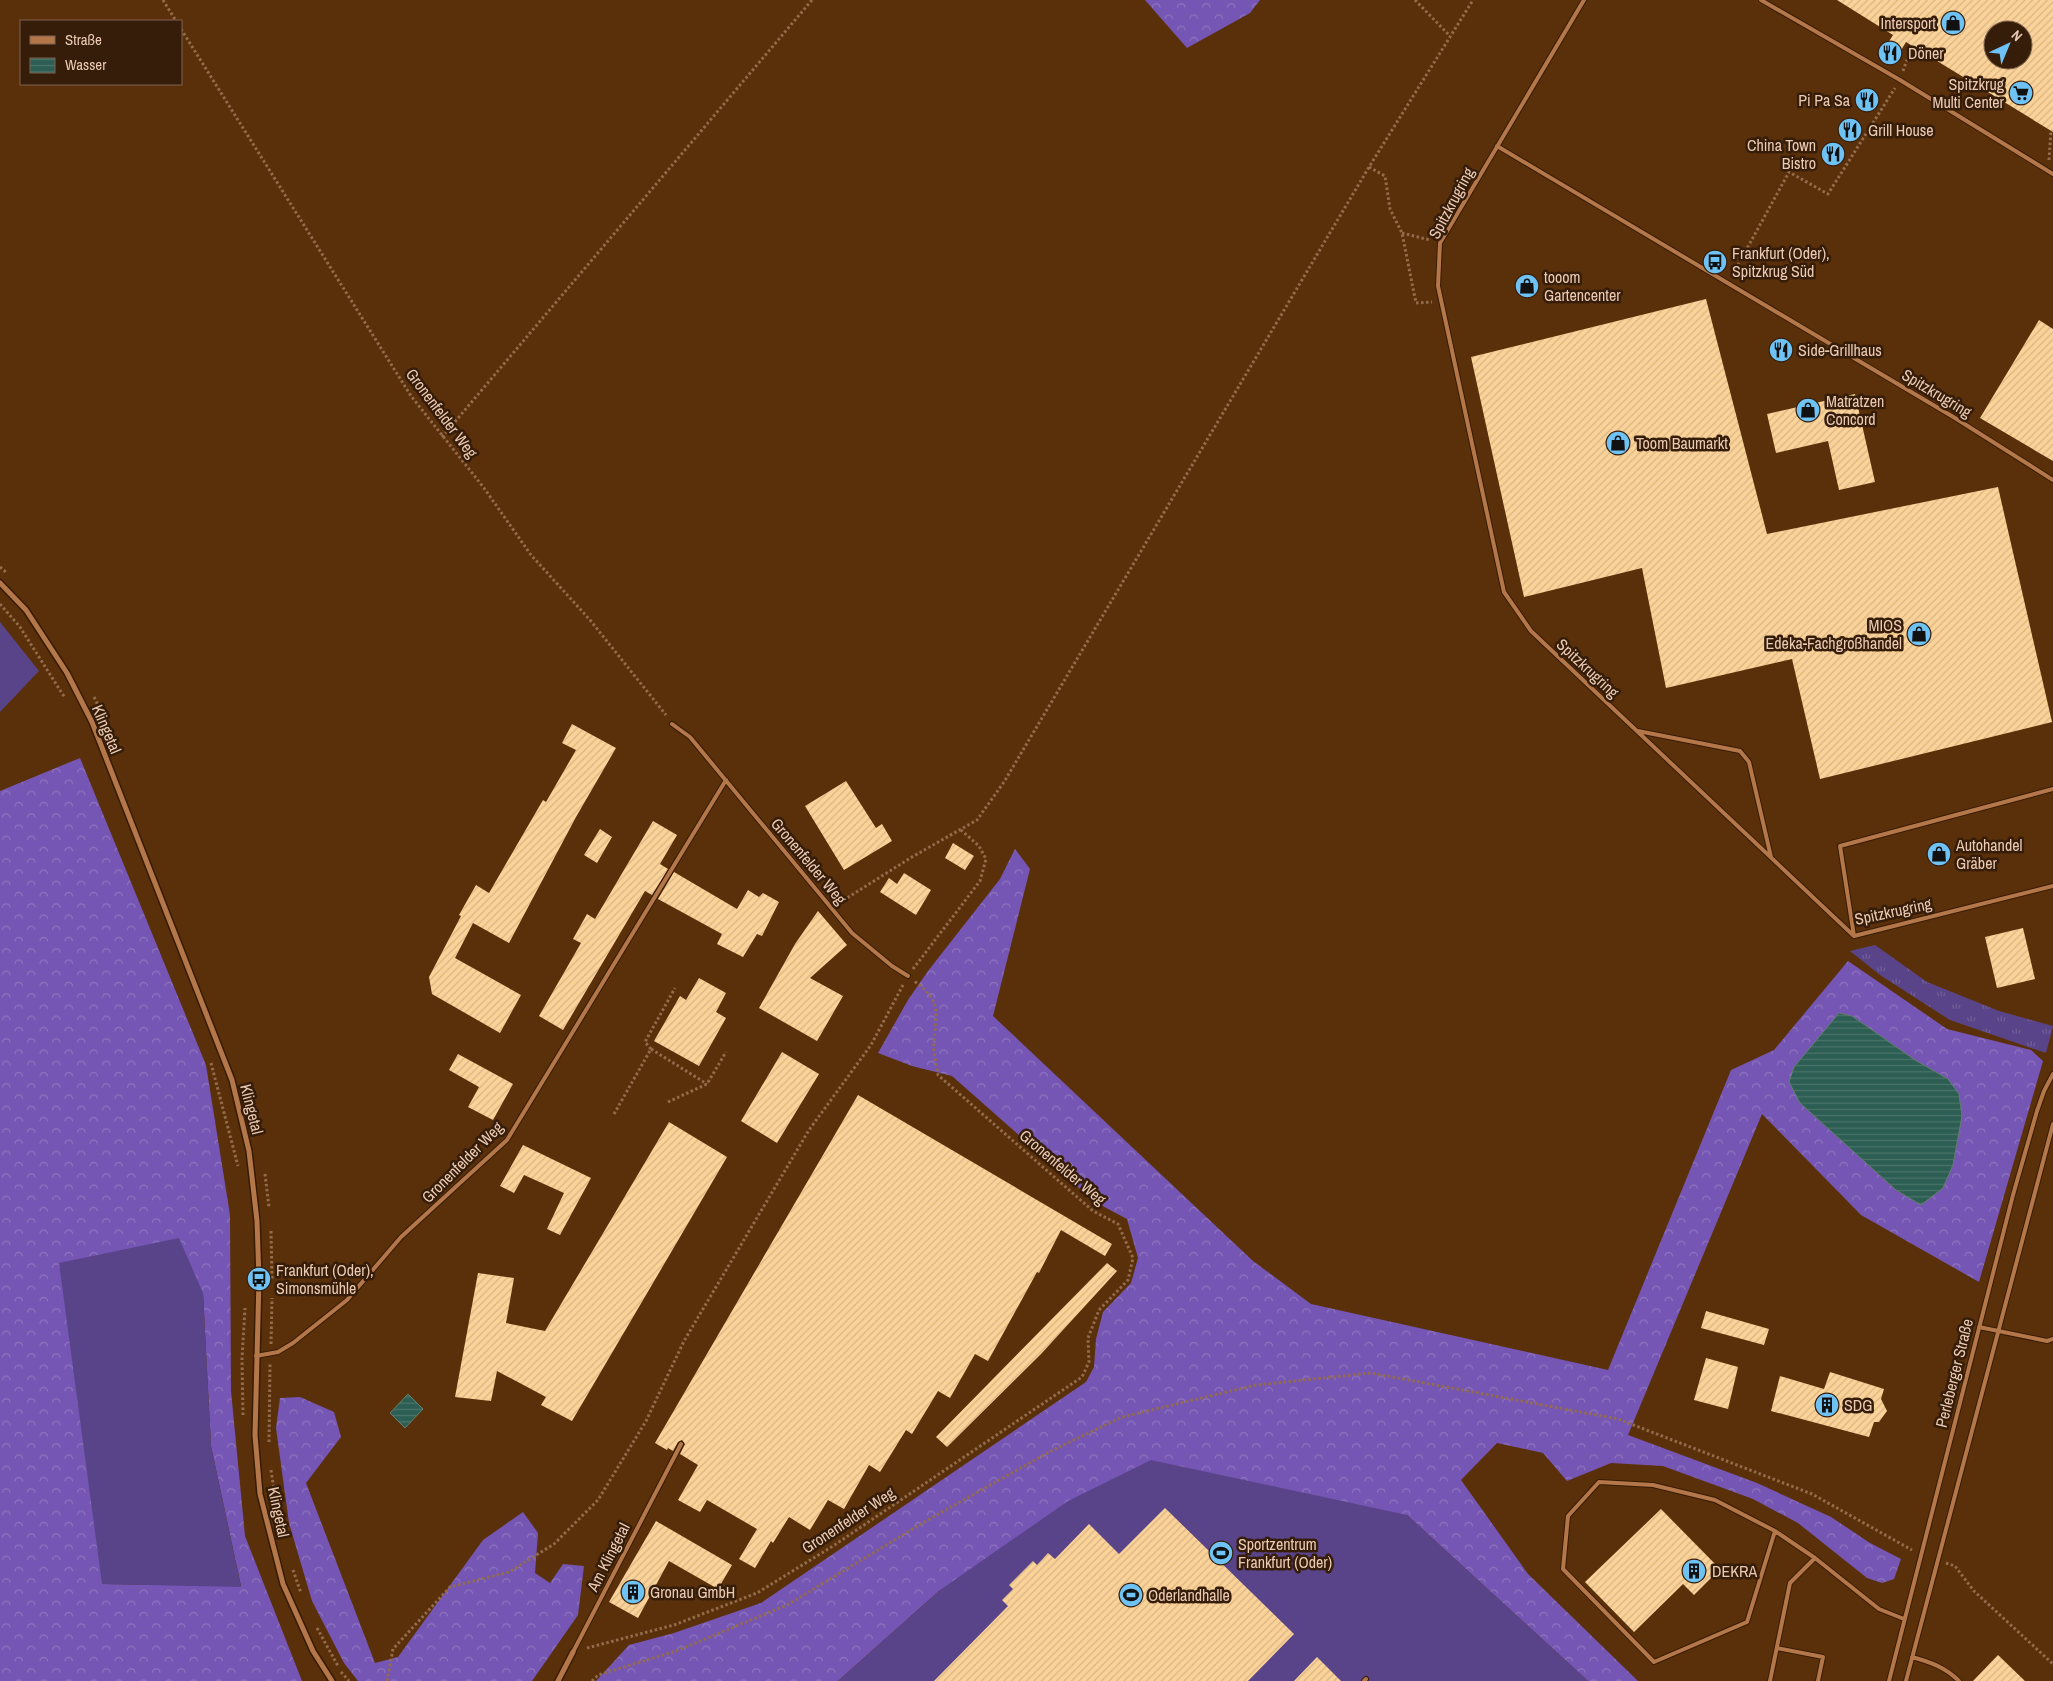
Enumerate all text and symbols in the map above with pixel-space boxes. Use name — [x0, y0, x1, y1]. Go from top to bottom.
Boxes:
shop icon: Intersport — [1940, 10, 1966, 36]
place label: Intersport — [1881, 12, 1936, 34]
legend — [20, 20, 182, 85]
north arrow — [1983, 20, 2033, 70]
text: N — [2008, 26, 2026, 45]
text: Straße — [65, 29, 102, 50]
restaurant icon: Döner — [1877, 40, 1903, 66]
place label: Döner — [1908, 42, 1944, 64]
text: Wasser — [65, 54, 106, 75]
place label: Spitzkrug Multi Center — [1933, 73, 2005, 113]
supermarket icon: Spitzkrug Multi Center — [2008, 80, 2034, 106]
restaurant icon: Pi Pa Sa — [1854, 87, 1880, 113]
place label: Pi Pa Sa — [1798, 89, 1851, 111]
restaurant icon: Grill House — [1837, 117, 1863, 143]
place label: Grill House — [1868, 119, 1934, 141]
place label: China Town Bistro — [1747, 134, 1816, 174]
restaurant icon: China Town Bistro — [1820, 141, 1846, 167]
street label: Spitzkrugring — [1423, 163, 1479, 243]
place label: Frankfurt (Oder), Spitzkrug Süd — [1732, 242, 1830, 282]
bus stop icon: Frankfurt (Oder), Spitzkrug Süd — [1702, 249, 1728, 275]
place label: tooom Gartencenter — [1544, 266, 1621, 306]
shop icon: tooom Gartencenter — [1514, 273, 1540, 299]
restaurant icon: Side-Grillhaus — [1768, 337, 1794, 363]
place label: Side-Grillhaus — [1798, 339, 1882, 361]
street label: Spitzkrugring — [1898, 363, 1977, 423]
street label: Gronenfelder Weg — [401, 364, 483, 463]
place label: Matratzen Concord — [1826, 390, 1884, 430]
shop icon: Matratzen Concord — [1795, 397, 1821, 423]
shop icon: Toom Baumarkt — [1605, 430, 1631, 456]
place label: Toom Baumarkt — [1636, 432, 1728, 454]
place label: MIOS Edeka-Fachgroßhandel — [1766, 614, 1902, 654]
shop icon: MIOS Edeka-Fachgroßhandel — [1906, 621, 1932, 647]
street label: Spitzkrugring — [1552, 633, 1625, 703]
street label: Klingetal — [87, 701, 127, 757]
street label: Gronenfelder Weg — [766, 813, 852, 910]
place label: Autohandel Gräber — [1955, 834, 2022, 874]
shop icon: Autohandel Gräber — [1926, 841, 1952, 867]
street label: Spitzkrugring — [1853, 892, 1934, 930]
street label: Klingetal — [235, 1082, 269, 1137]
street label: Gronenfelder Weg — [416, 1116, 508, 1208]
street label: Gronenfelder Weg — [1015, 1124, 1112, 1210]
place label: Frankfurt (Oder), Simonsmühle — [276, 1259, 374, 1299]
bus stop icon: Frankfurt (Oder), Simonsmühle — [246, 1266, 272, 1292]
street label: Perleberger Straße — [1930, 1316, 1978, 1430]
building icon: SDG — [1814, 1392, 1840, 1418]
place label: SDG — [1844, 1394, 1872, 1416]
street label: Gronenfelder Weg — [797, 1481, 899, 1558]
street label: Klingetal — [263, 1485, 295, 1539]
street label: Am Klingetal — [581, 1519, 635, 1596]
place label: Sportzentrum Frankfurt (Oder) — [1238, 1533, 1332, 1573]
sports icon: Sportzentrum Frankfurt (Oder) — [1208, 1540, 1234, 1566]
building icon: DEKRA — [1681, 1558, 1707, 1584]
place label: DEKRA — [1712, 1560, 1757, 1582]
building icon: Gronau GmbH — [620, 1579, 646, 1605]
place label: Gronau GmbH — [650, 1581, 735, 1603]
sports icon: Oderlandhalle — [1118, 1582, 1144, 1608]
place label: Oderlandhalle — [1148, 1584, 1230, 1606]

